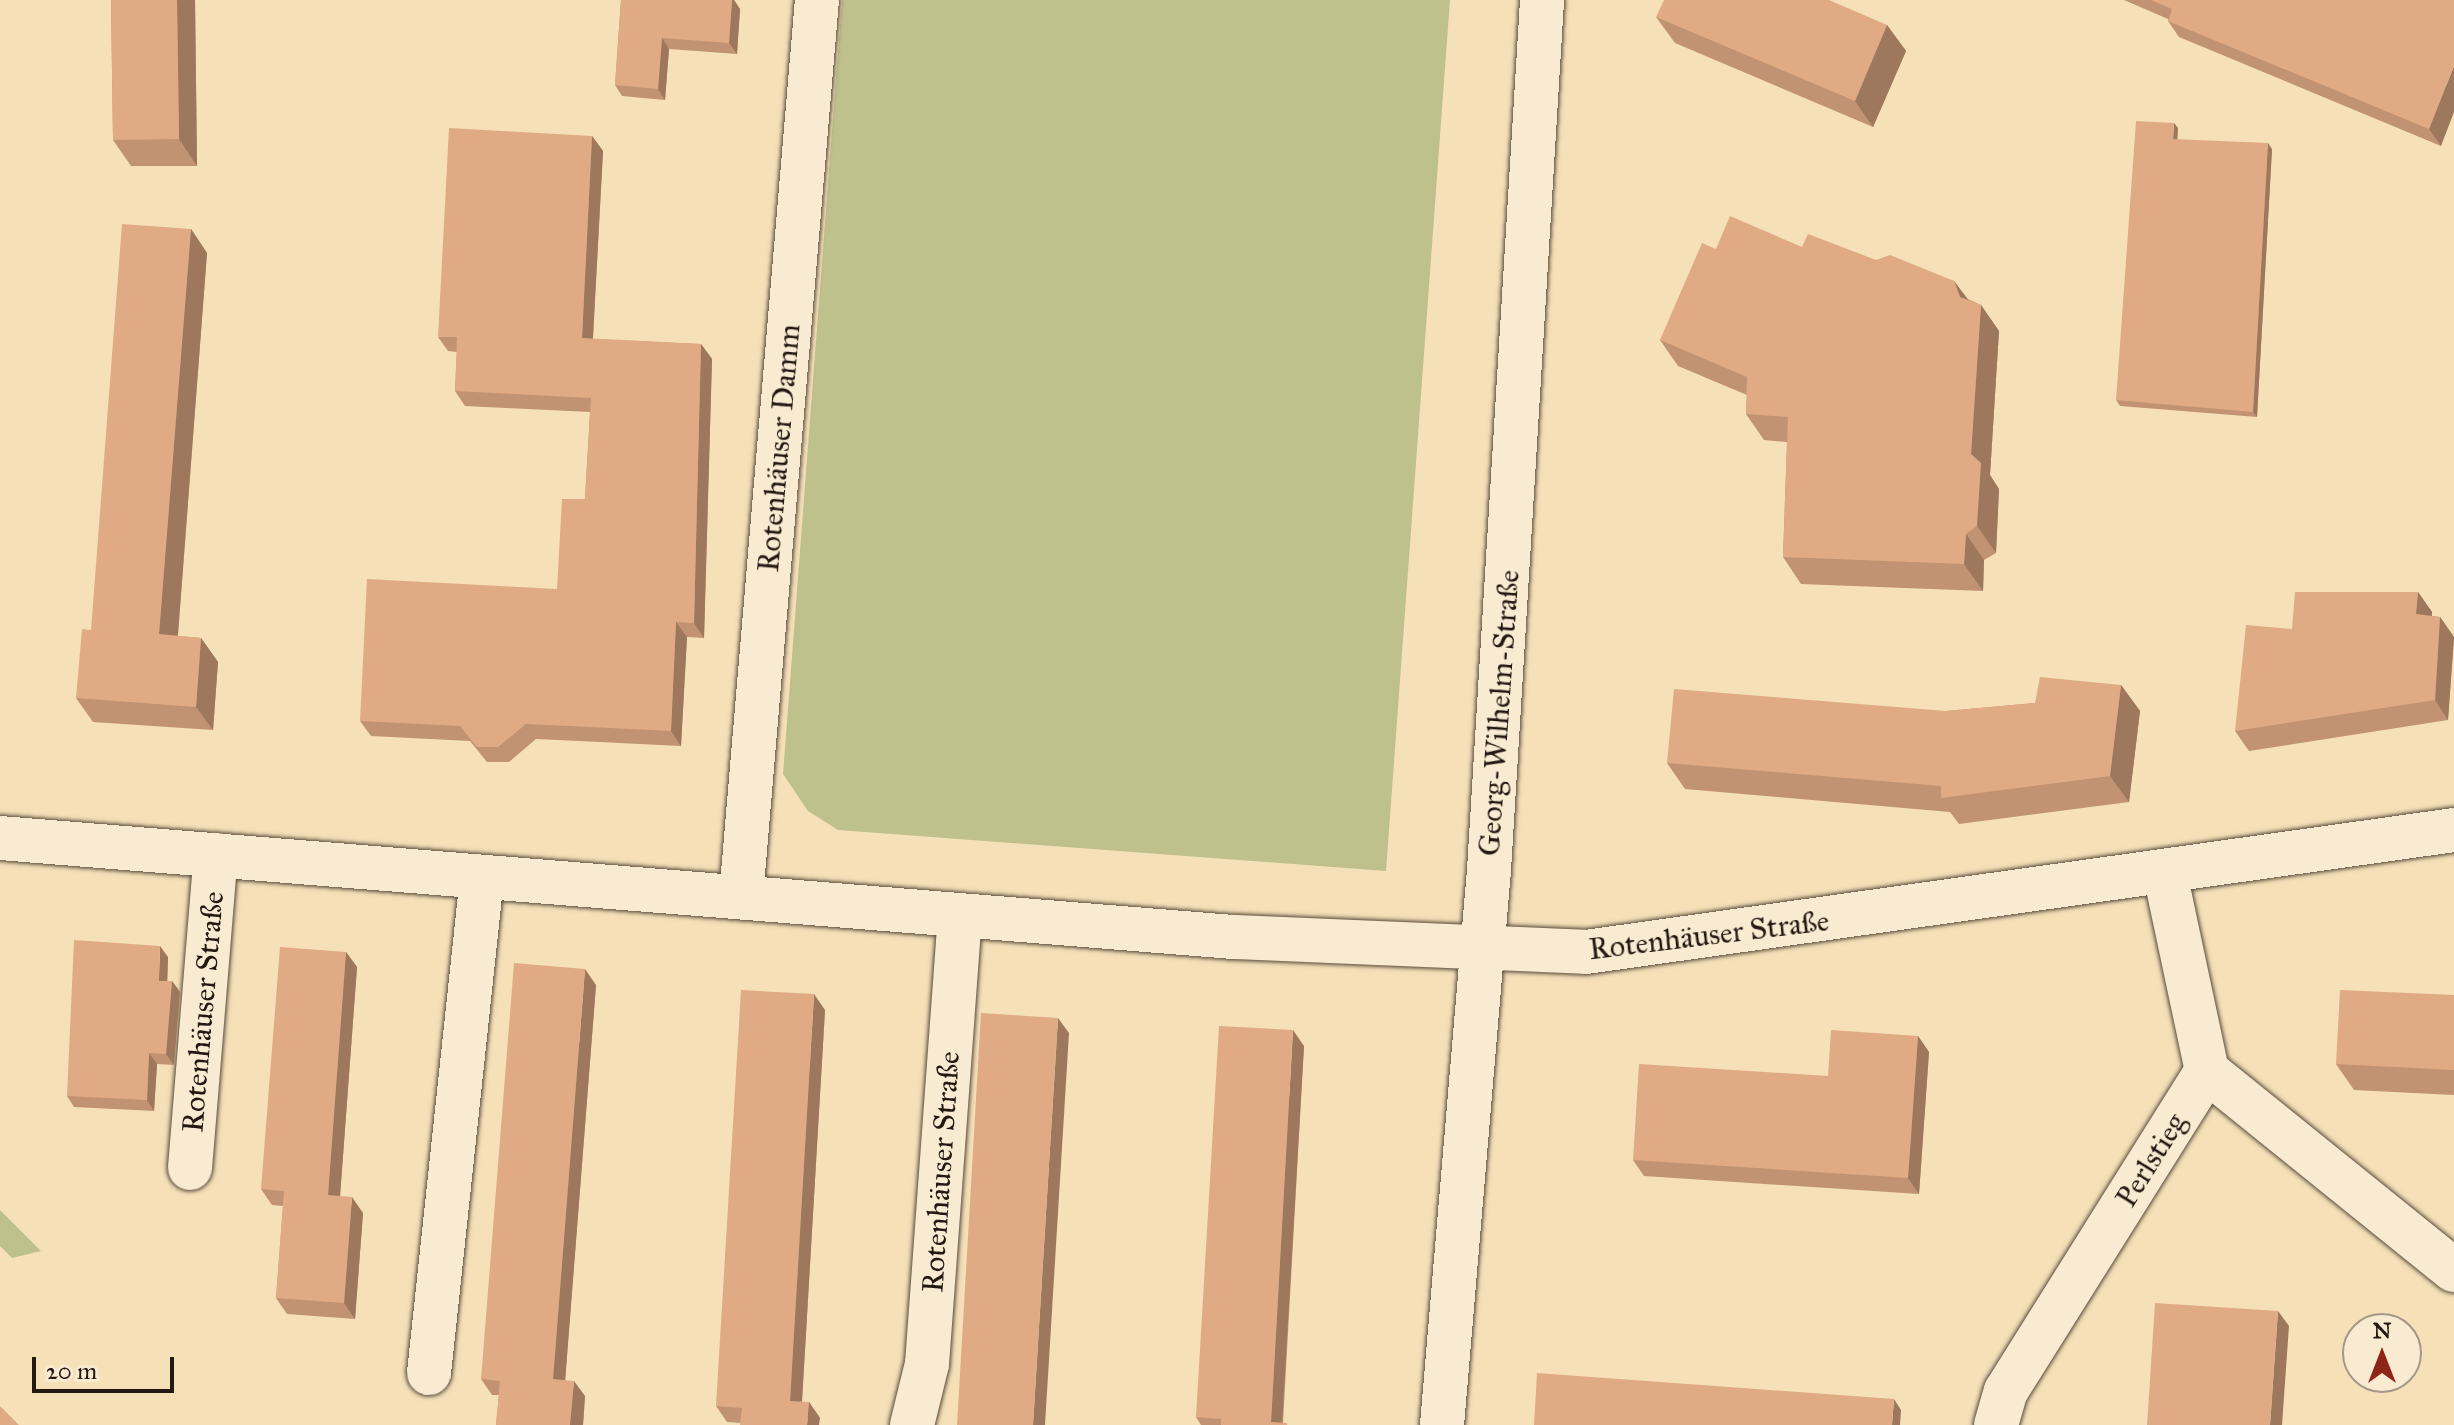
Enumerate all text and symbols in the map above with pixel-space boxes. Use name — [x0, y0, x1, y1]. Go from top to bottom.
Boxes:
street label: Rotenhäuser Damm — [750, 323, 808, 573]
street label: Georg-Wilhelm-Straße — [1471, 569, 1527, 857]
street label: Rotenhäuser Straße — [175, 890, 231, 1134]
street label: Rotenhäuser Straße — [1587, 902, 1831, 968]
street label: Rotenhäuser Straße — [915, 1050, 967, 1294]
street label: Perlstieg — [2108, 1106, 2194, 1214]
north arrow — [2342, 1313, 2422, 1393]
text: N — [2373, 1317, 2391, 1344]
scale bar — [36, 1341, 178, 1391]
text: 20 m — [46, 1356, 97, 1386]

